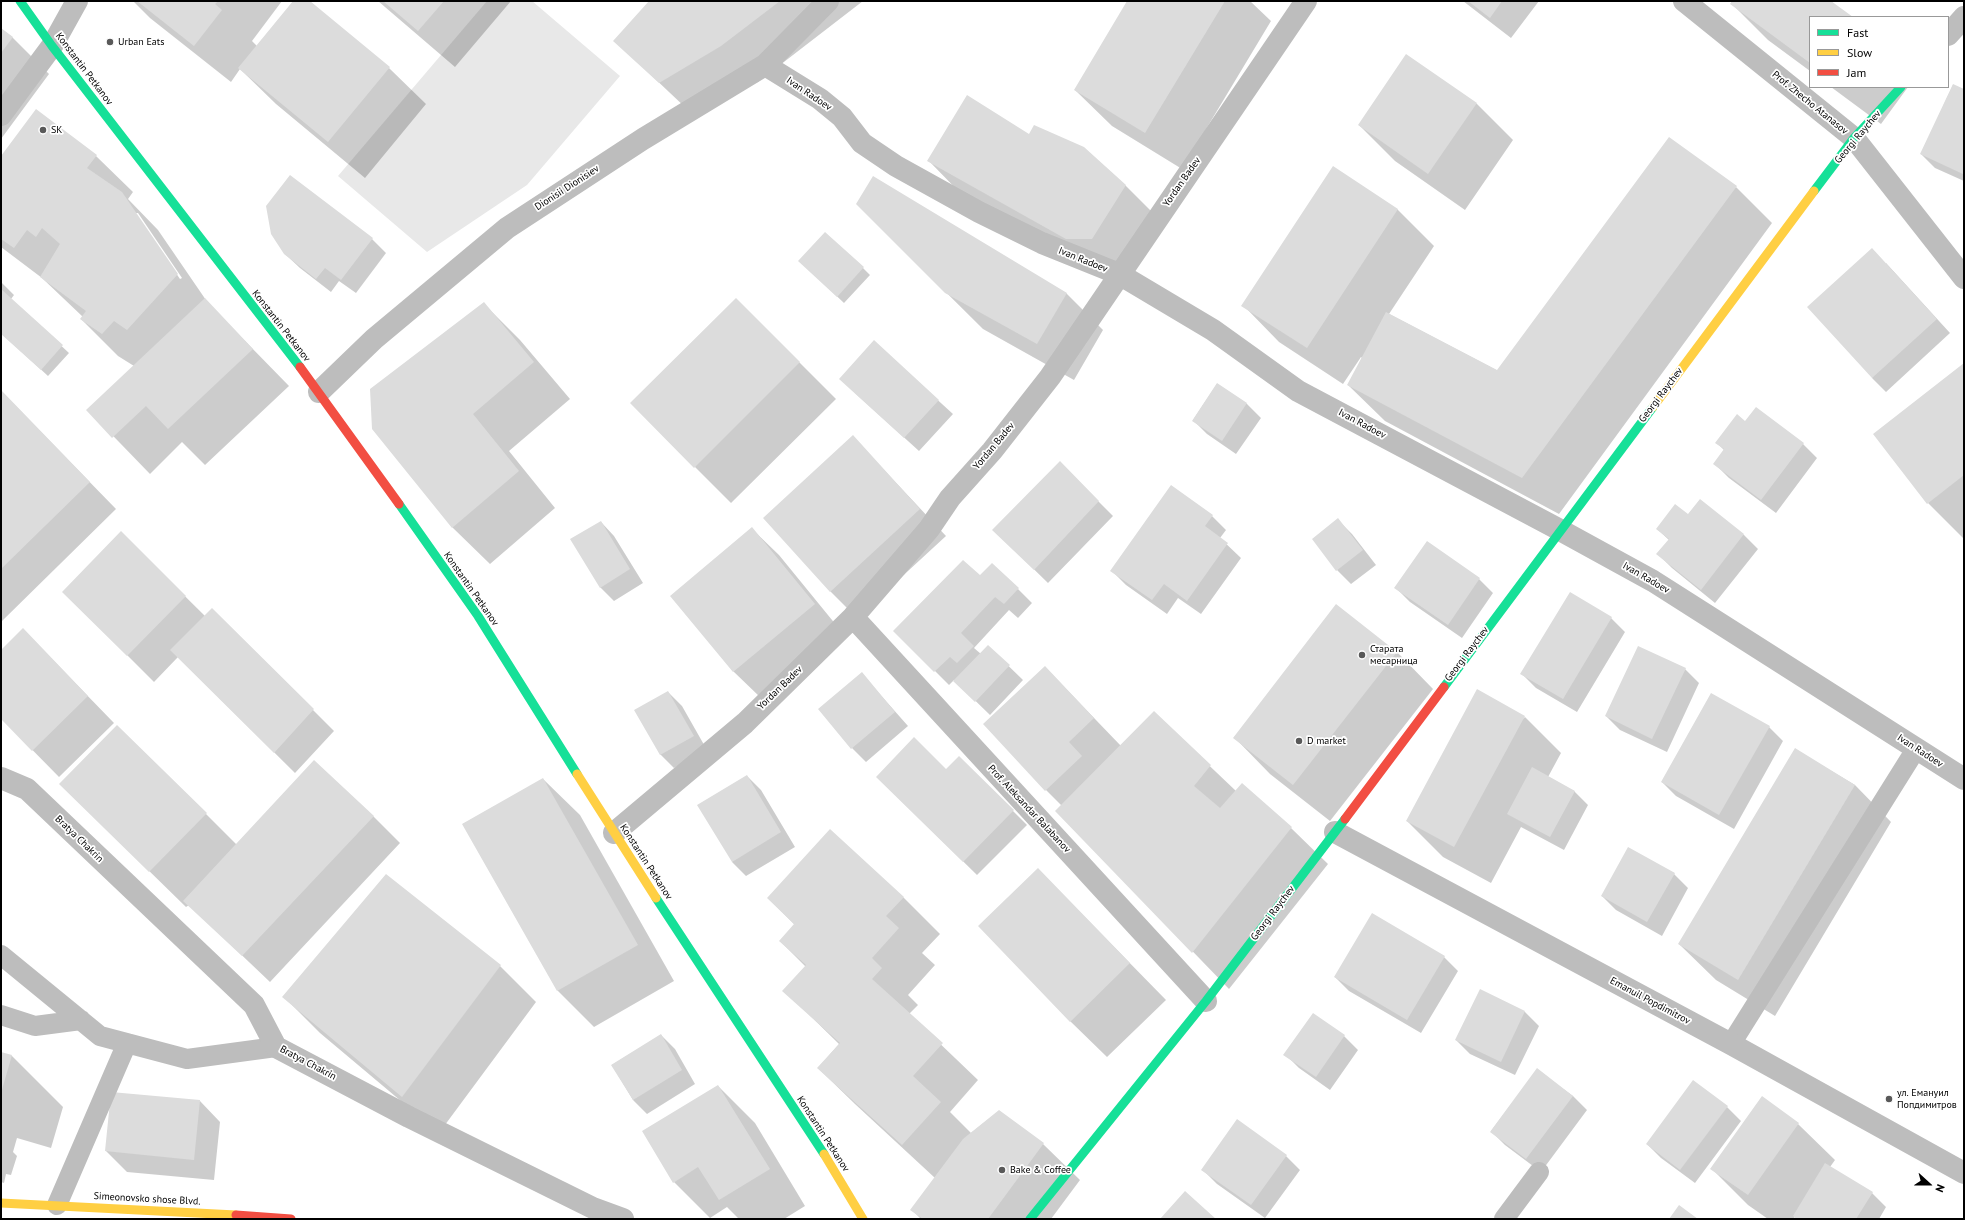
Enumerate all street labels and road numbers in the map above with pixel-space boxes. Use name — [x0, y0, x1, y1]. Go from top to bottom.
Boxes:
street label: Konstantin Petkanov — [53, 30, 115, 108]
street label: Prof. Zhecho Atanasov — [1770, 69, 1850, 137]
street label: Ivan Radoev — [784, 74, 834, 114]
street label: Georgi Raychev — [1832, 108, 1884, 166]
street label: Yordan Badev — [1161, 155, 1203, 209]
street label: Dionisii Dionisiev — [533, 163, 601, 213]
street label: Ivan Radoev — [1057, 245, 1109, 275]
street label: Konstantin Petkanov — [249, 288, 313, 364]
street label: Georgi Raychev — [1636, 365, 1686, 425]
street label: Ivan Radoev — [1336, 406, 1388, 442]
street label: Yordan Badev — [971, 420, 1017, 472]
street label: Konstantin Petkanov — [441, 550, 501, 628]
street label: Ivan Radoev — [1620, 560, 1672, 596]
street label: Georgi Raychev — [1442, 624, 1492, 684]
street label: Yordan Badev — [755, 664, 805, 712]
street label: Ivan Radoev — [1895, 732, 1945, 770]
street label: Prof. Aleksandar Balabanov — [985, 763, 1073, 855]
street label: Bratya Chakrin — [52, 813, 106, 865]
street label: Konstantin Petkanov — [617, 822, 675, 902]
street label: Georgi Raychev — [1248, 883, 1298, 943]
street label: Emanuil Popdimitrov — [1608, 975, 1692, 1027]
street label: Bratya Chakrin — [278, 1043, 338, 1083]
street label: Konstantin Petkanov — [794, 1094, 852, 1174]
street label: Simeonovsko shose Blvd. — [93, 1190, 201, 1208]

